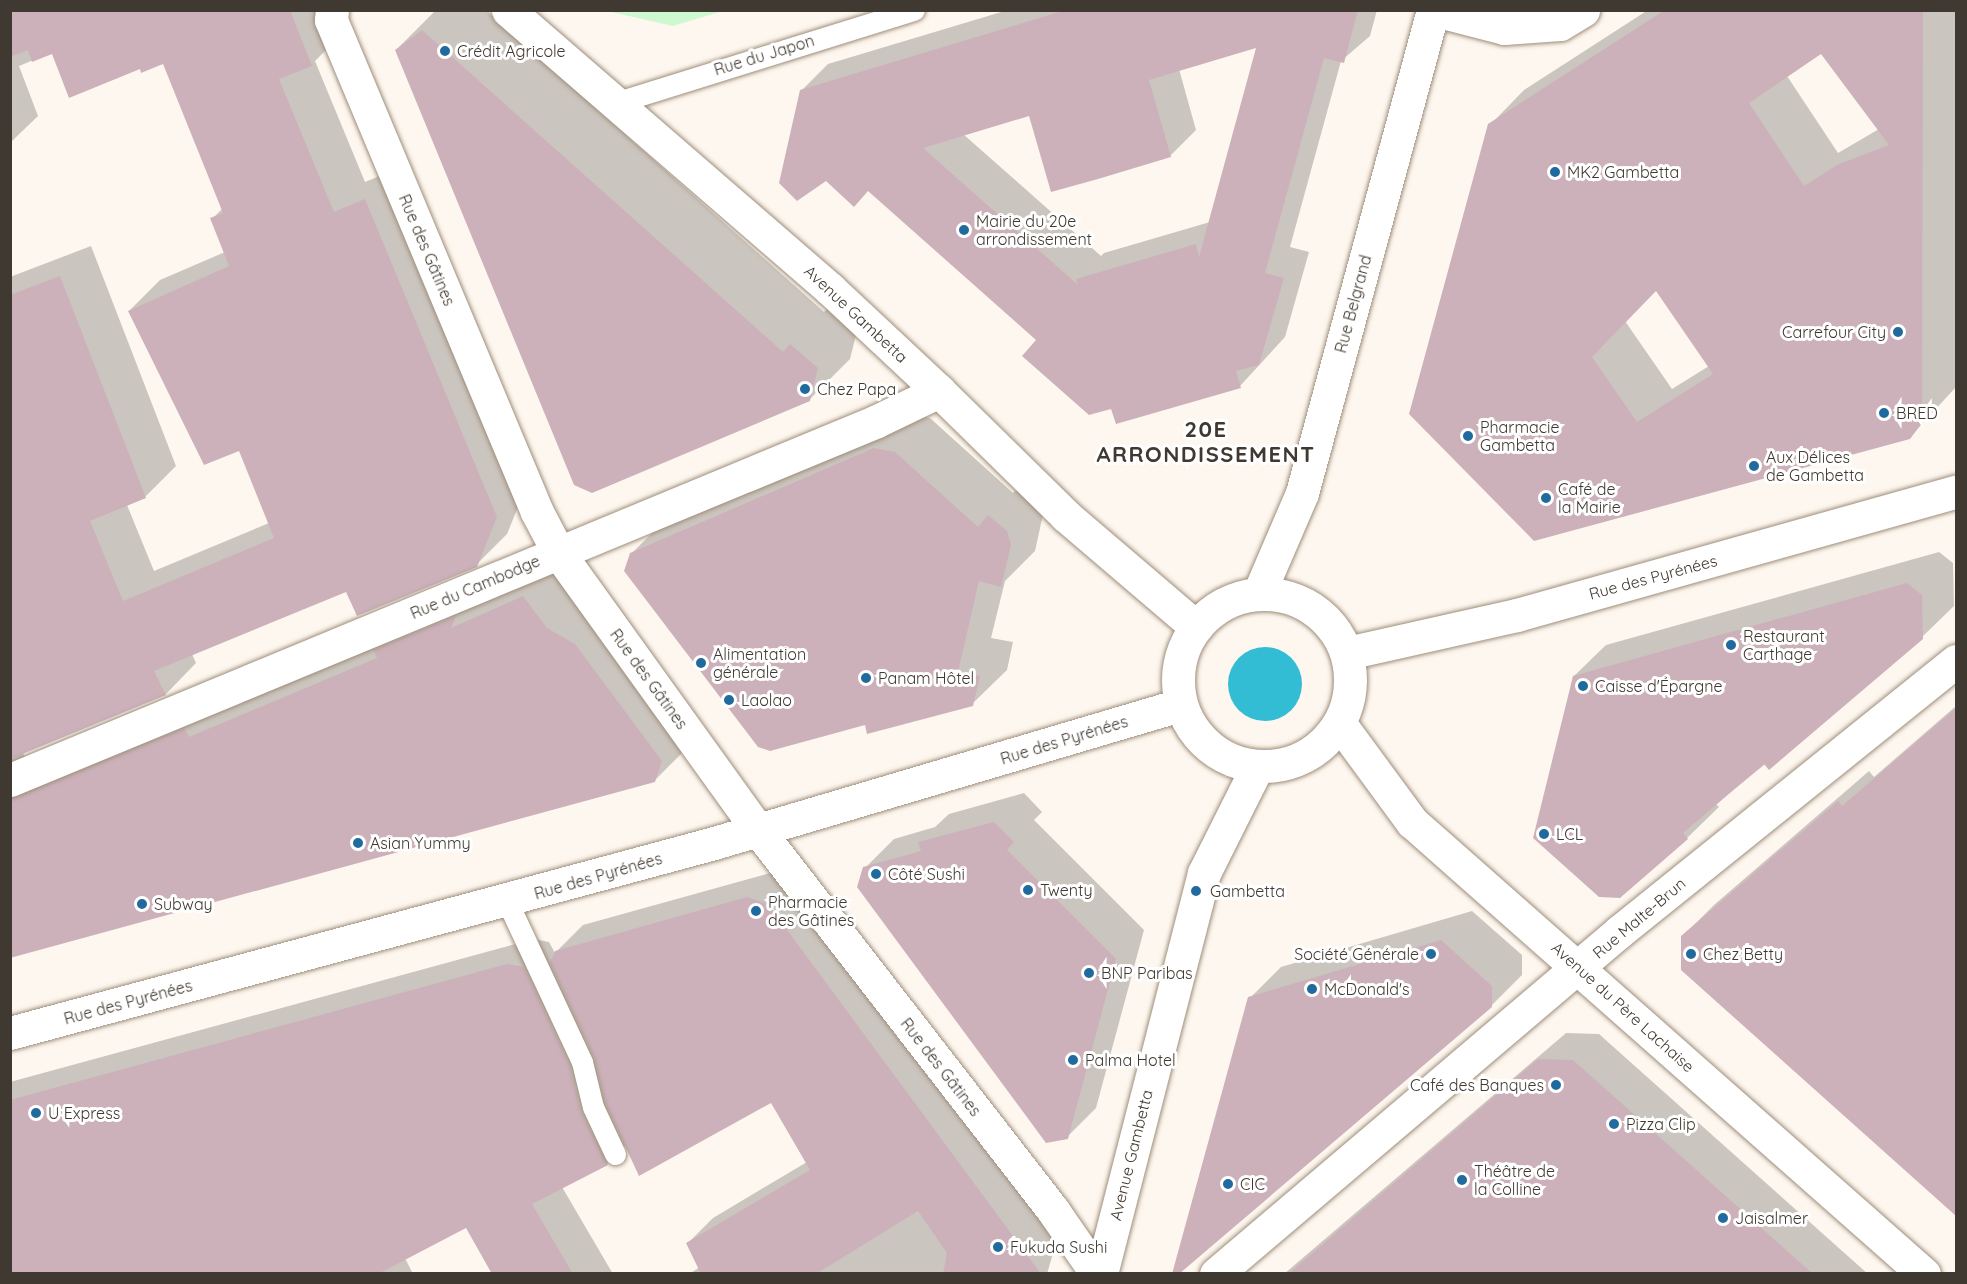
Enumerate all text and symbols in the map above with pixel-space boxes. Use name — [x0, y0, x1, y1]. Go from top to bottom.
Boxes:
street label: Rue du Japon — [711, 31, 817, 79]
place label: Crédit Agricole — [457, 41, 566, 61]
marker: Crédit Agricole — [438, 44, 452, 58]
place label: MK2 Gambetta — [1567, 162, 1679, 182]
marker: MK2 Gambetta — [1548, 165, 1562, 179]
street label: Rue des Gâtines — [395, 191, 459, 309]
place label: Mairie du 20e arrondissement — [976, 211, 1092, 249]
marker: Mairie du 20e arrondissement — [957, 223, 971, 237]
street label: Rue Belgrand — [1331, 253, 1375, 355]
street label: Avenue Gambetta — [800, 261, 912, 367]
place label: Carrefour City — [1782, 322, 1886, 342]
marker: Carrefour City — [1891, 325, 1905, 339]
place label: Chez Papa — [817, 379, 896, 399]
marker: Chez Papa — [798, 382, 812, 396]
place label: BRED — [1896, 403, 1938, 423]
marker: BRED — [1877, 406, 1891, 420]
district label: 20E ARRONDISSEMENT — [1096, 416, 1316, 468]
place label: Pharmacie Gambetta — [1480, 417, 1560, 455]
marker: Pharmacie Gambetta — [1461, 429, 1475, 443]
place label: Aux Délices de Gambetta — [1766, 447, 1864, 485]
marker: Aux Délices de Gambetta — [1747, 459, 1761, 473]
place label: Café de la Mairie — [1558, 479, 1621, 517]
marker: Café de la Mairie — [1539, 491, 1553, 505]
street label: Rue du Cambodge — [407, 551, 543, 623]
street label: Rue des Pyrénées — [1587, 551, 1719, 603]
street label: Rue des Gâtines — [606, 625, 692, 733]
place label: Restaurant Carthage — [1743, 626, 1825, 664]
marker: Restaurant Carthage — [1724, 638, 1738, 652]
place label: Alimentation générale — [713, 644, 806, 682]
marker: Alimentation générale — [694, 656, 708, 670]
place label: Panam Hôtel — [878, 668, 974, 688]
marker: Panam Hôtel — [859, 671, 873, 685]
place label: Caisse d'Épargne — [1595, 676, 1722, 696]
marker: Caisse d'Épargne — [1576, 679, 1590, 693]
place label: Laolao — [741, 690, 792, 710]
marker: Laolao — [722, 693, 736, 707]
street label: Rue des Pyrénées — [998, 712, 1130, 768]
place label: LCL — [1556, 824, 1583, 844]
marker: LCL — [1537, 827, 1551, 841]
place label: Asian Yummy — [370, 833, 471, 853]
marker: Asian Yummy — [351, 836, 365, 850]
street label: Rue des Pyrénées — [532, 849, 664, 903]
place label: Côté Sushi — [888, 864, 965, 884]
marker: Côté Sushi — [869, 867, 883, 881]
street label: Rue Malte-Brun — [1589, 874, 1689, 962]
place label: Twenty — [1040, 880, 1093, 900]
place label: Gambetta — [1210, 881, 1285, 901]
marker: Gambetta — [1187, 882, 1205, 900]
marker: Twenty — [1021, 883, 1035, 897]
place label: Pharmacie des Gâtines — [768, 892, 854, 930]
place label: Subway — [154, 894, 213, 914]
marker: Subway — [135, 897, 149, 911]
marker: Pharmacie des Gâtines — [749, 904, 763, 918]
street label: Avenue du Père Lachaise — [1548, 938, 1698, 1076]
place label: Société Générale — [1294, 944, 1419, 964]
place label: Chez Betty — [1703, 944, 1783, 964]
marker: Société Générale — [1424, 947, 1438, 961]
marker: Chez Betty — [1684, 947, 1698, 961]
place label: BNP Paribas — [1101, 963, 1193, 983]
marker: BNP Paribas — [1082, 966, 1096, 980]
street label: Rue des Pyrénées — [62, 976, 194, 1028]
place label: McDonald's — [1324, 979, 1410, 999]
marker: McDonald's — [1305, 982, 1319, 996]
street label: Rue des Gâtines — [897, 1014, 985, 1120]
place label: Palma Hotel — [1085, 1050, 1176, 1070]
marker: Palma Hotel — [1066, 1053, 1080, 1067]
place label: Café des Banques — [1410, 1075, 1544, 1095]
marker: Café des Banques — [1549, 1078, 1563, 1092]
street label: Avenue Gambetta — [1105, 1088, 1157, 1222]
place label: U Express — [48, 1103, 120, 1123]
marker: U Express — [29, 1106, 43, 1120]
place label: Pizza Clip — [1626, 1114, 1696, 1134]
marker: Pizza Clip — [1607, 1117, 1621, 1131]
place label: Théâtre de la Colline — [1474, 1161, 1555, 1199]
marker: Théâtre de la Colline — [1455, 1173, 1469, 1187]
place label: CIC — [1240, 1174, 1265, 1194]
marker: CIC — [1221, 1177, 1235, 1191]
place label: Jaisalmer — [1735, 1208, 1808, 1228]
marker: Jaisalmer — [1716, 1211, 1730, 1225]
place label: Fukuda Sushi — [1010, 1237, 1107, 1257]
marker: Fukuda Sushi — [991, 1240, 1005, 1254]

